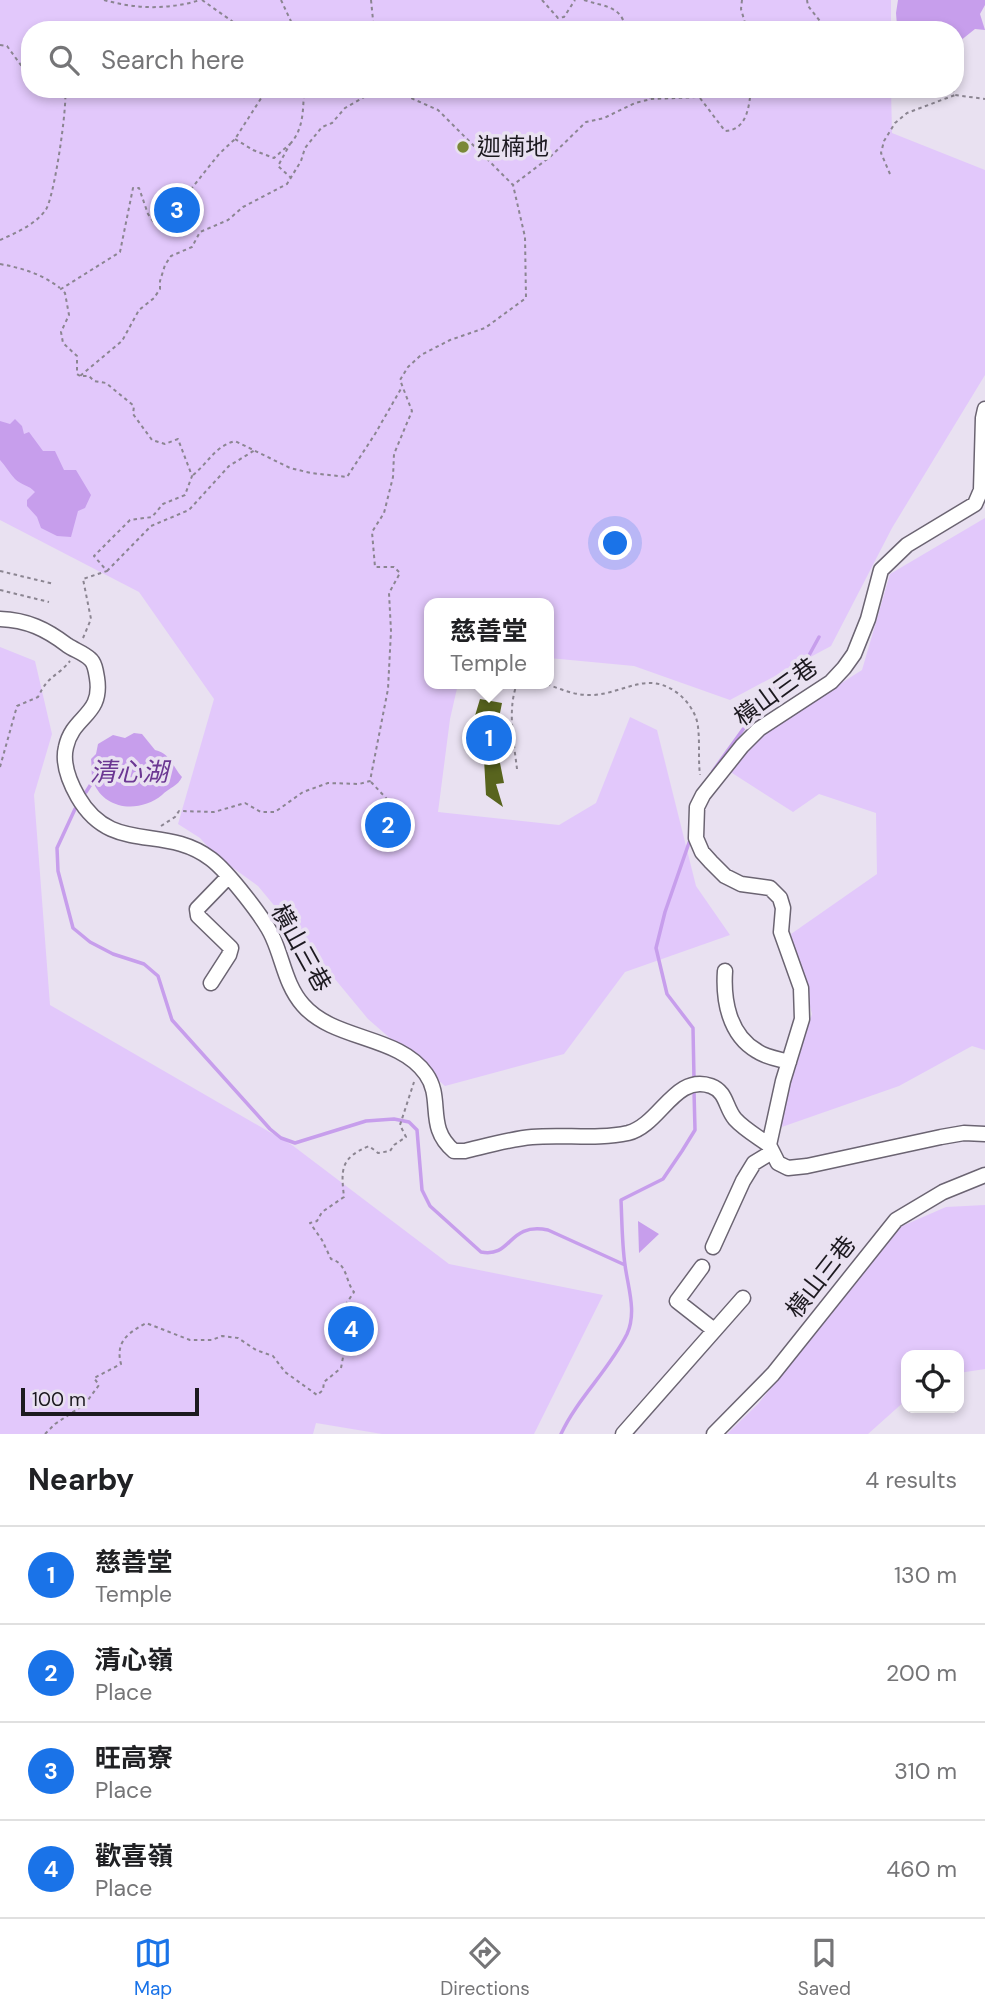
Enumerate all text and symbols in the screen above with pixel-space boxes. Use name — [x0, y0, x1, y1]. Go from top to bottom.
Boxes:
search box — [21, 21, 964, 98]
icon: search — [45, 41, 83, 79]
text: Search here — [101, 43, 244, 77]
place label: 迦楠地 — [477, 131, 549, 162]
marker: 迦楠地 — [455, 139, 471, 155]
pin: 3 — [154, 184, 200, 236]
your location — [598, 526, 632, 560]
popup — [424, 598, 554, 689]
text: 慈善堂 — [450, 614, 528, 648]
text: Temple — [450, 648, 527, 678]
street label: 橫山三巷 — [728, 651, 824, 732]
pin: 1 — [466, 712, 512, 764]
water label: 清心湖 — [90, 755, 172, 789]
pin: 2 — [365, 799, 411, 851]
street label: 橫山三巷 — [265, 898, 338, 997]
street label: 橫山三巷 — [779, 1229, 862, 1324]
pin: 4 — [328, 1303, 374, 1355]
map controls — [901, 1350, 964, 1413]
button: locate — [901, 1350, 964, 1413]
scale bar — [21, 1385, 200, 1417]
text: 100 m — [32, 1387, 86, 1412]
text: Nearby — [28, 1460, 134, 1499]
text: 4 results — [865, 1465, 957, 1495]
text: 慈善堂 — [95, 1545, 173, 1579]
text: 1 — [47, 1560, 55, 1590]
text: 130 m — [894, 1560, 957, 1590]
text: Temple — [95, 1579, 172, 1609]
text: 清心嶺 — [95, 1643, 173, 1677]
text: 2 — [44, 1658, 58, 1688]
text: 200 m — [886, 1658, 957, 1688]
text: Place — [95, 1677, 152, 1707]
text: 旺高寮 — [95, 1741, 173, 1775]
text: 3 — [44, 1756, 58, 1786]
text: 310 m — [894, 1756, 957, 1786]
text: Place — [95, 1775, 152, 1805]
text: 歡喜嶺 — [95, 1839, 173, 1873]
text: 4 — [44, 1854, 58, 1884]
text: 460 m — [886, 1854, 957, 1884]
text: Place — [95, 1873, 152, 1903]
tab: Map — [134, 1934, 172, 2001]
tab: Directions — [440, 1934, 530, 2001]
tab: Saved — [798, 1934, 851, 2001]

